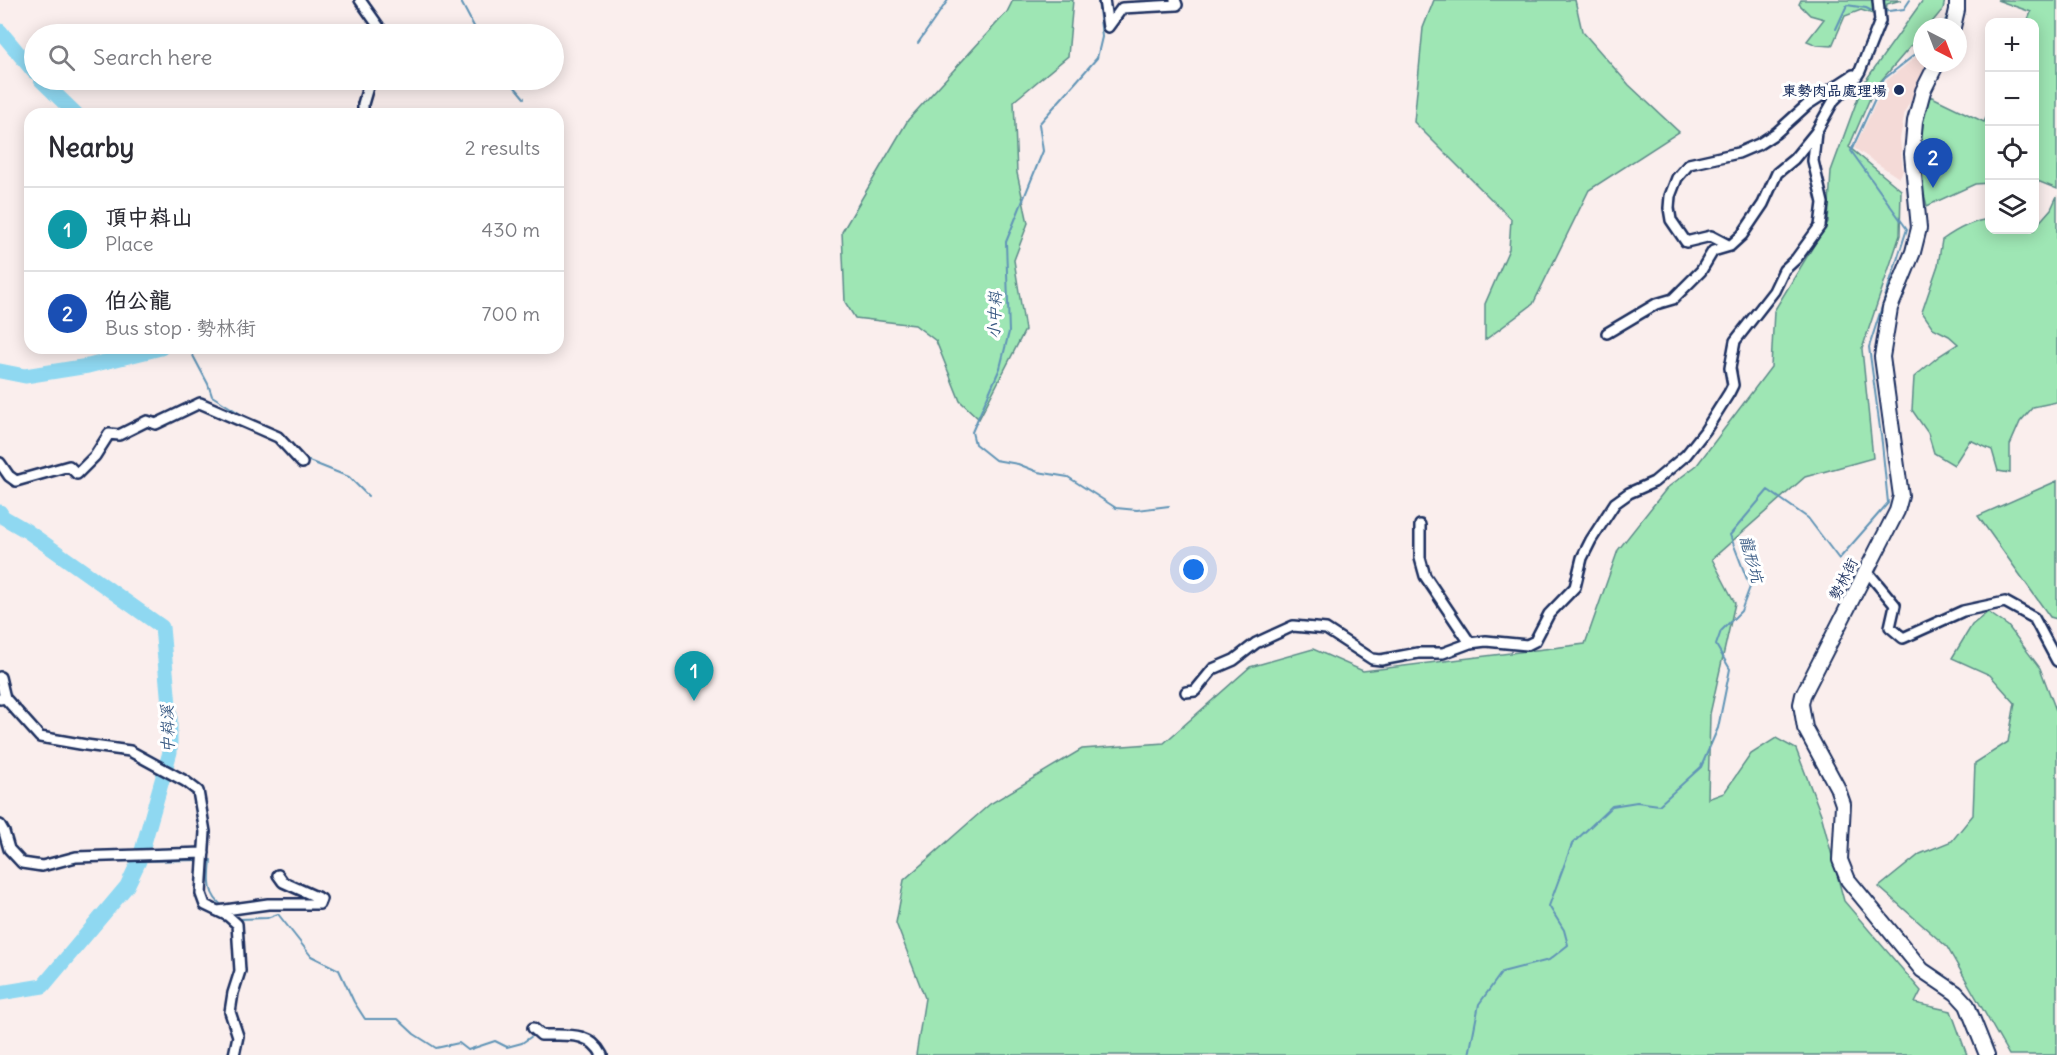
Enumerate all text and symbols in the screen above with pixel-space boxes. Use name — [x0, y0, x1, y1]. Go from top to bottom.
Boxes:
north arrow — [1913, 18, 1967, 72]
map controls — [1985, 18, 2039, 234]
button: + — [1985, 18, 2039, 72]
search box — [24, 24, 564, 90]
icon: search — [45, 41, 78, 74]
text: Search here — [93, 43, 212, 71]
button: − — [1985, 72, 2039, 126]
place label: 東勢肉品處理場 — [1782, 81, 1887, 100]
marker: 東勢肉品處理場 — [1892, 83, 1906, 97]
button: locate — [1985, 126, 2039, 180]
text: Nearby — [48, 131, 134, 164]
text: 2 results — [465, 135, 540, 160]
pin: 2 — [1914, 138, 1952, 188]
button: layers — [1985, 180, 2039, 234]
text: 頂中嵙山 — [105, 203, 193, 231]
text: 1 — [64, 217, 71, 242]
text: 430 m — [482, 217, 540, 242]
text: Place — [105, 231, 153, 256]
text: 伯公龍 — [105, 286, 171, 314]
water label: 小中嵙 — [983, 290, 1005, 339]
text: 2 — [62, 301, 73, 326]
text: 700 m — [482, 301, 540, 326]
text: Bus stop · 勢林街 — [105, 315, 256, 340]
water label: 龍形坑 — [1736, 533, 1768, 587]
your location — [1179, 555, 1208, 584]
street label: 勢林街 — [1824, 555, 1862, 603]
pin: 1 — [674, 652, 714, 701]
water label: 中嵙溪 — [157, 704, 177, 753]

